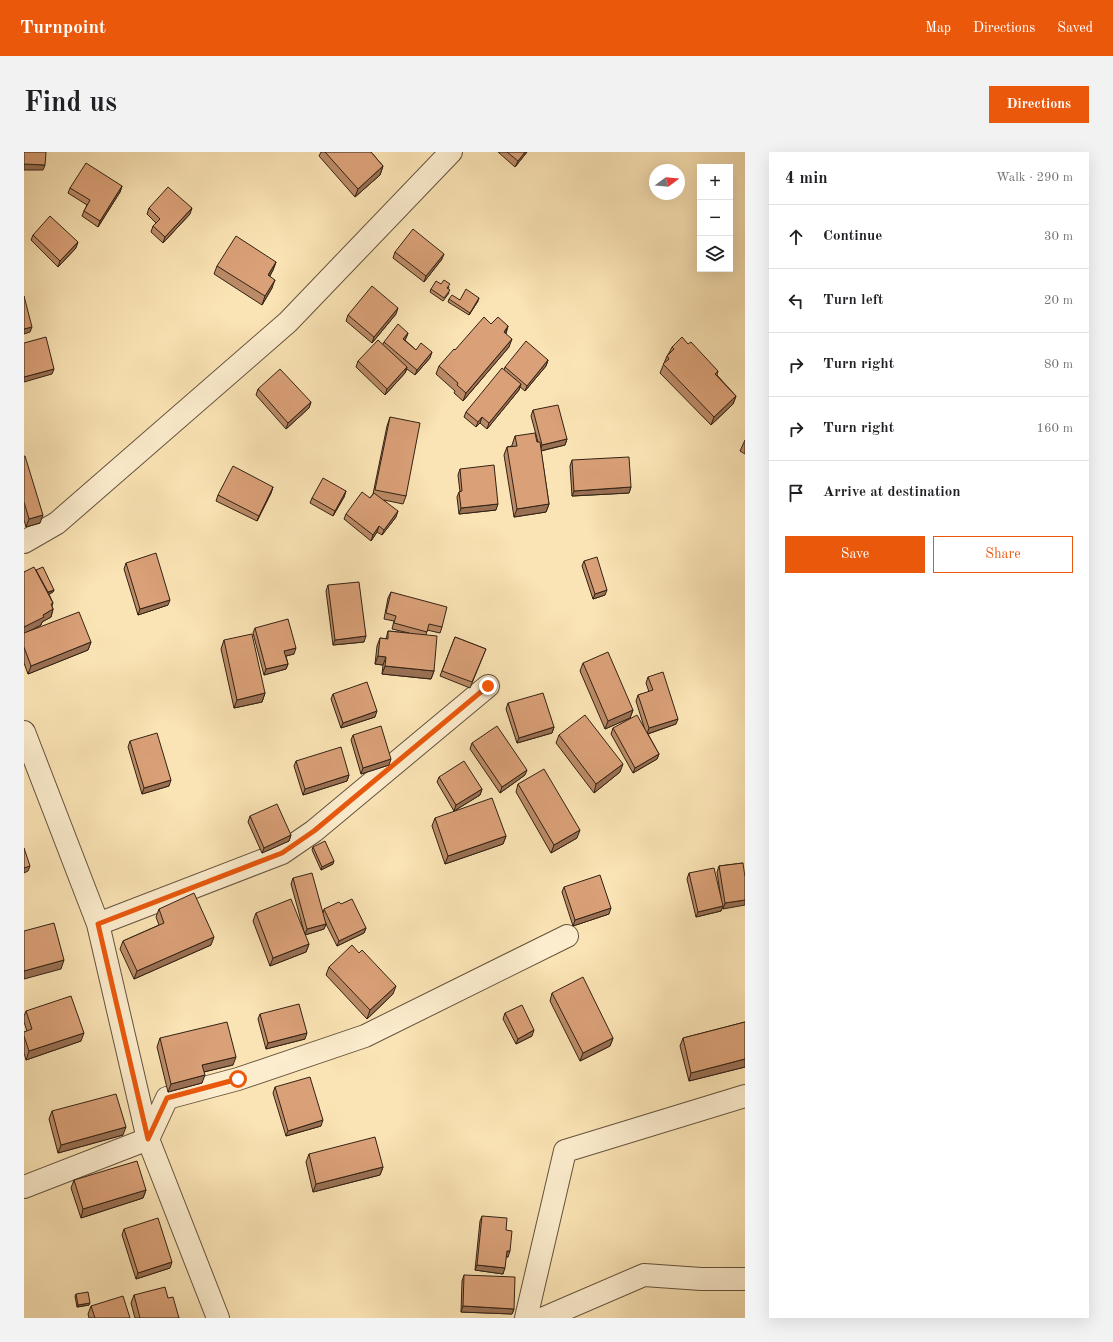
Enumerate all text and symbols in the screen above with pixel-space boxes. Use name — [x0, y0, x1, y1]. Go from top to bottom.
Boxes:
text: Turnpoint — [20, 19, 106, 38]
text: Map — [925, 21, 951, 35]
text: Directions — [973, 21, 1035, 35]
text: Saved — [1057, 21, 1093, 35]
button: Directions — [989, 86, 1089, 123]
text: Find us — [24, 90, 117, 118]
north arrow — [649, 164, 685, 200]
map controls — [697, 164, 733, 272]
button: + — [697, 164, 733, 200]
text: 4 min — [785, 170, 828, 187]
text: Walk · 290 m — [996, 171, 1073, 184]
button: − — [697, 200, 733, 236]
icon: ahead — [785, 226, 807, 248]
text: Continue — [823, 229, 882, 244]
text: 30 m — [1044, 230, 1073, 243]
button: layers — [697, 236, 733, 272]
icon: left — [785, 290, 807, 312]
text: Turn left — [823, 293, 883, 308]
text: 20 m — [1044, 294, 1073, 307]
icon: right — [785, 354, 807, 376]
text: Turn right — [823, 357, 894, 372]
text: 80 m — [1044, 358, 1073, 371]
icon: right — [785, 418, 807, 440]
text: Turn right — [823, 421, 894, 436]
text: 160 m — [1036, 422, 1073, 435]
icon: arrive — [785, 482, 807, 504]
text: Arrive at destination — [823, 485, 961, 500]
button: Save — [785, 536, 925, 573]
button: Share — [933, 536, 1073, 573]
route end — [479, 677, 497, 695]
route start — [229, 1070, 247, 1088]

